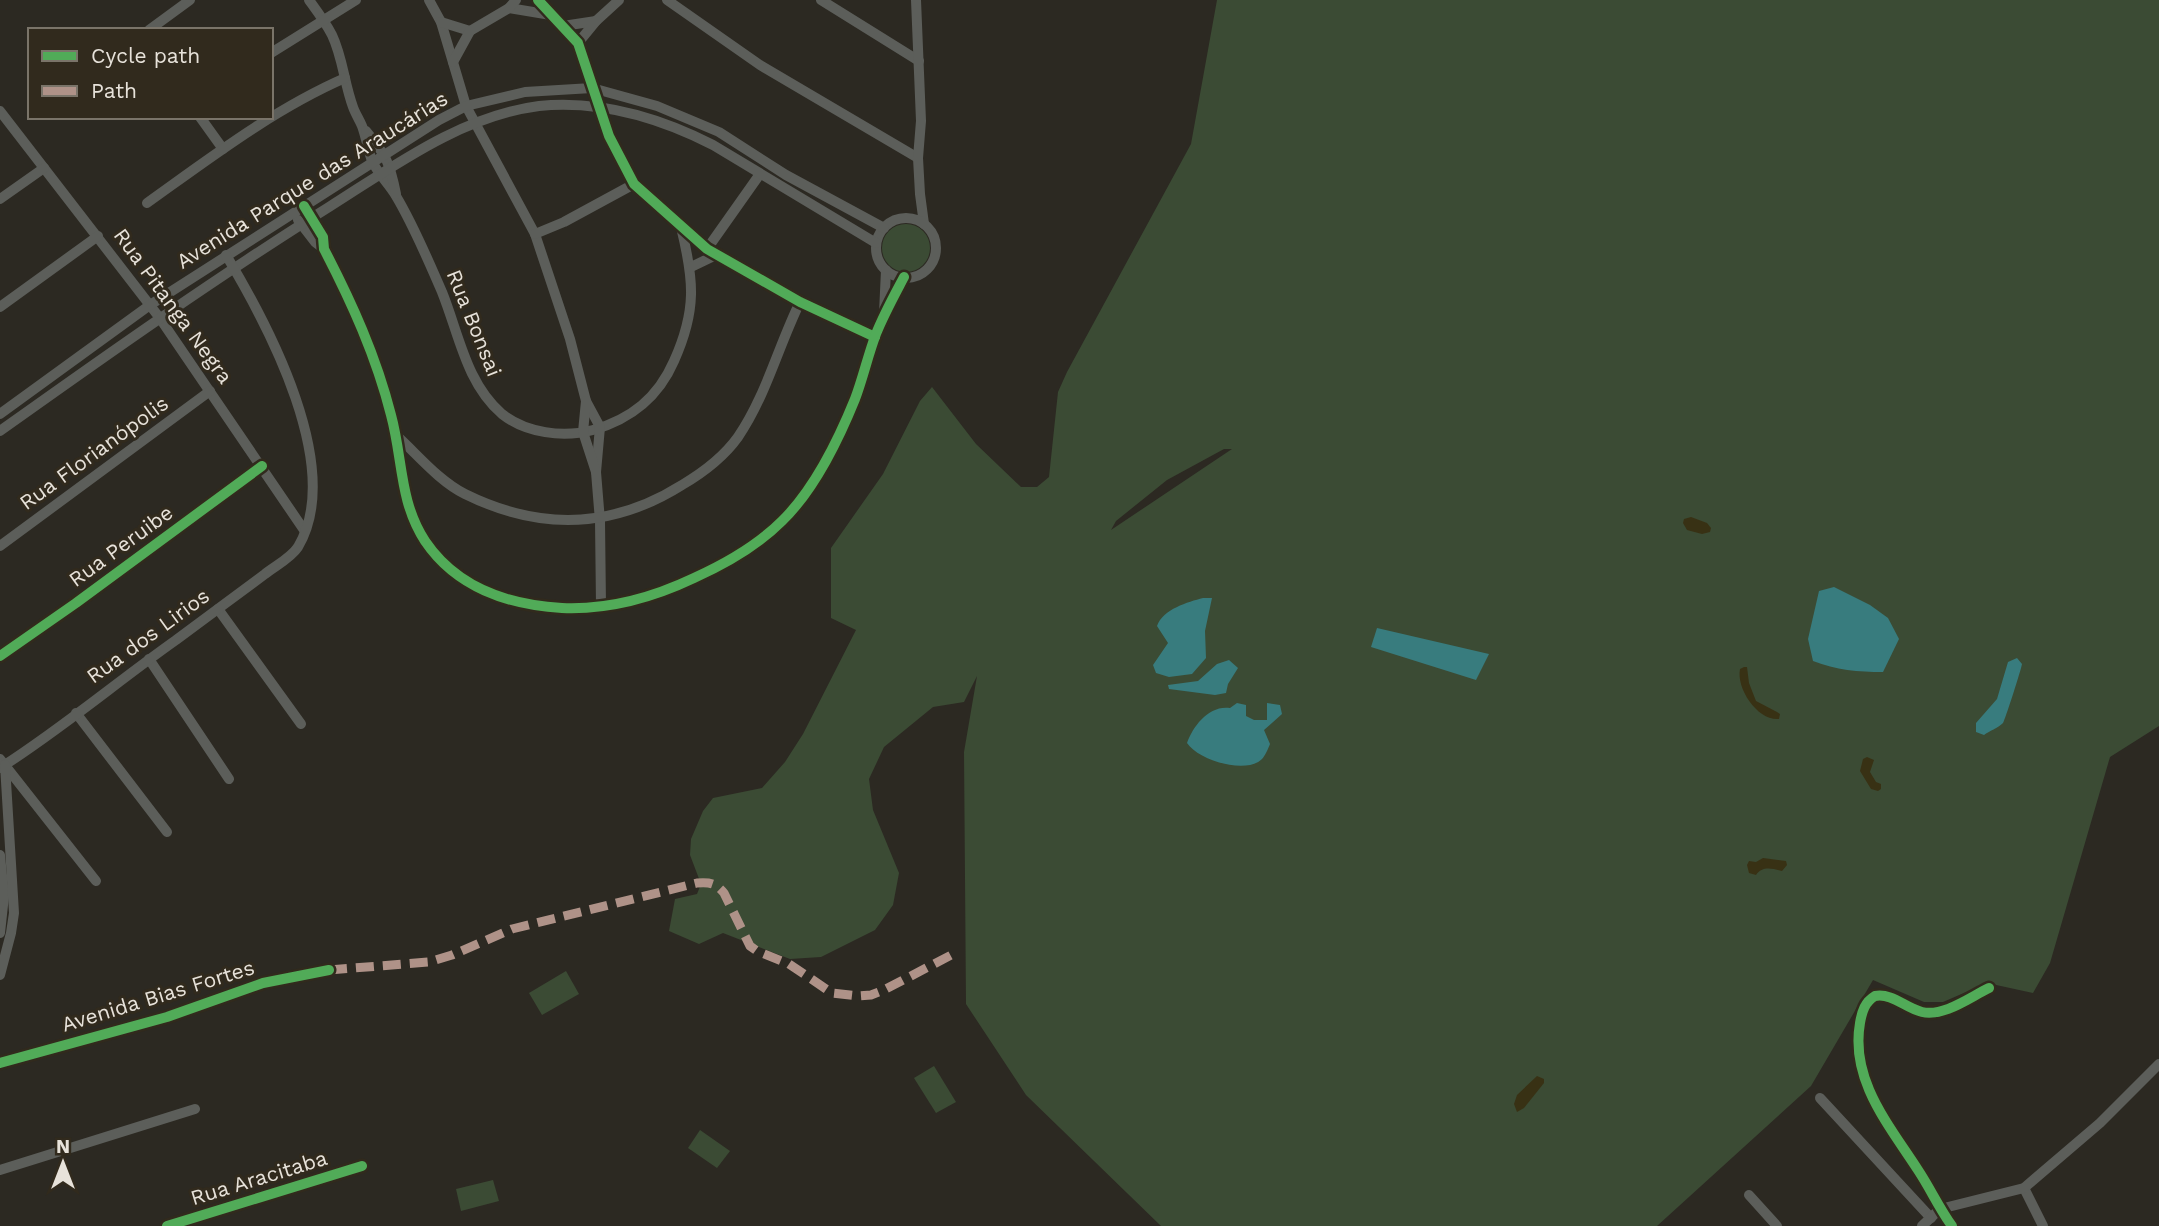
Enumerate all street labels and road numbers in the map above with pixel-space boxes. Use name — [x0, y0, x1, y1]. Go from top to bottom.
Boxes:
street label: Avenida Parque das Araucárias — [172, 86, 452, 274]
street label: Rua Pitanga Negra — [109, 223, 238, 388]
street label: Rua Bonsai — [442, 266, 507, 380]
street label: Rua Florianópolis — [15, 390, 173, 515]
street label: Rua Peruibe — [64, 500, 178, 592]
street label: Rua dos Lirios — [82, 583, 214, 688]
street label: Avenida Bias Fortes — [59, 954, 257, 1037]
street label: Rua Aracitaba — [188, 1145, 330, 1210]

